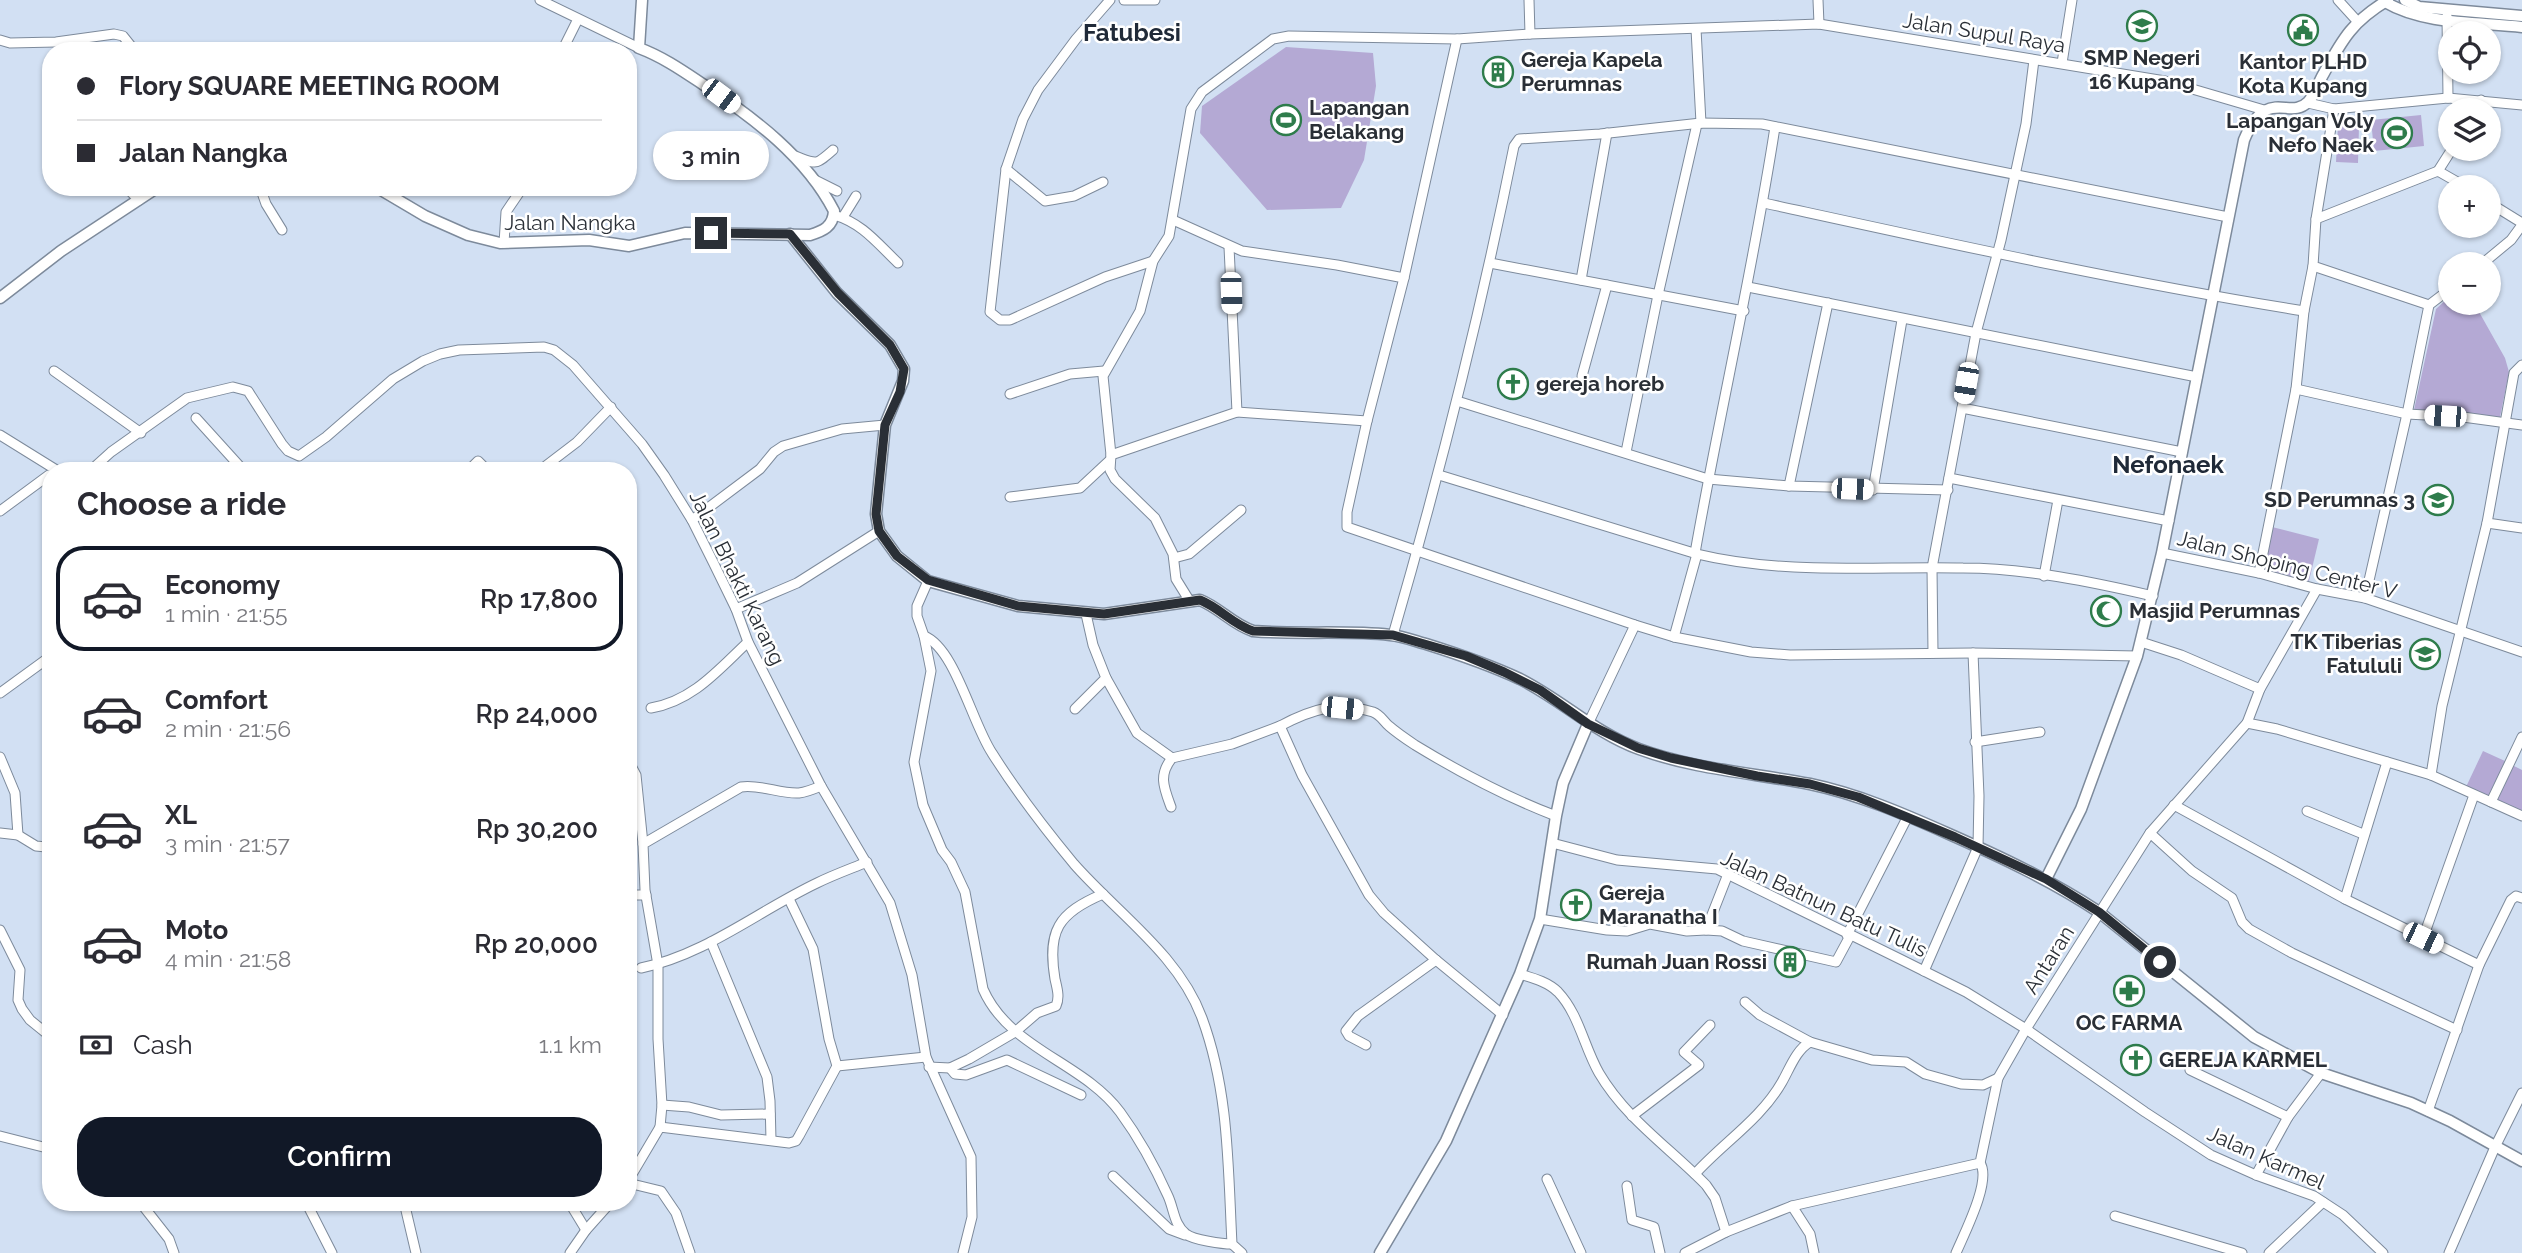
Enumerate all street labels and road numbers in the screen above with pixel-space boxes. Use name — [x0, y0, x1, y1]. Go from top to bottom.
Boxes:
street label: Jalan Supul Raya — [1901, 7, 2067, 58]
street label: Jalan Nangka — [504, 210, 636, 235]
street label: Jalan Bhakti Karang — [684, 487, 791, 669]
street label: Jalan Shoping Center V — [2175, 525, 2400, 604]
street label: Jalan Batnun Batu Tulis — [1717, 845, 1931, 962]
street label: Antaran — [2018, 921, 2079, 999]
street label: Jalan Karmel — [2204, 1121, 2329, 1195]

